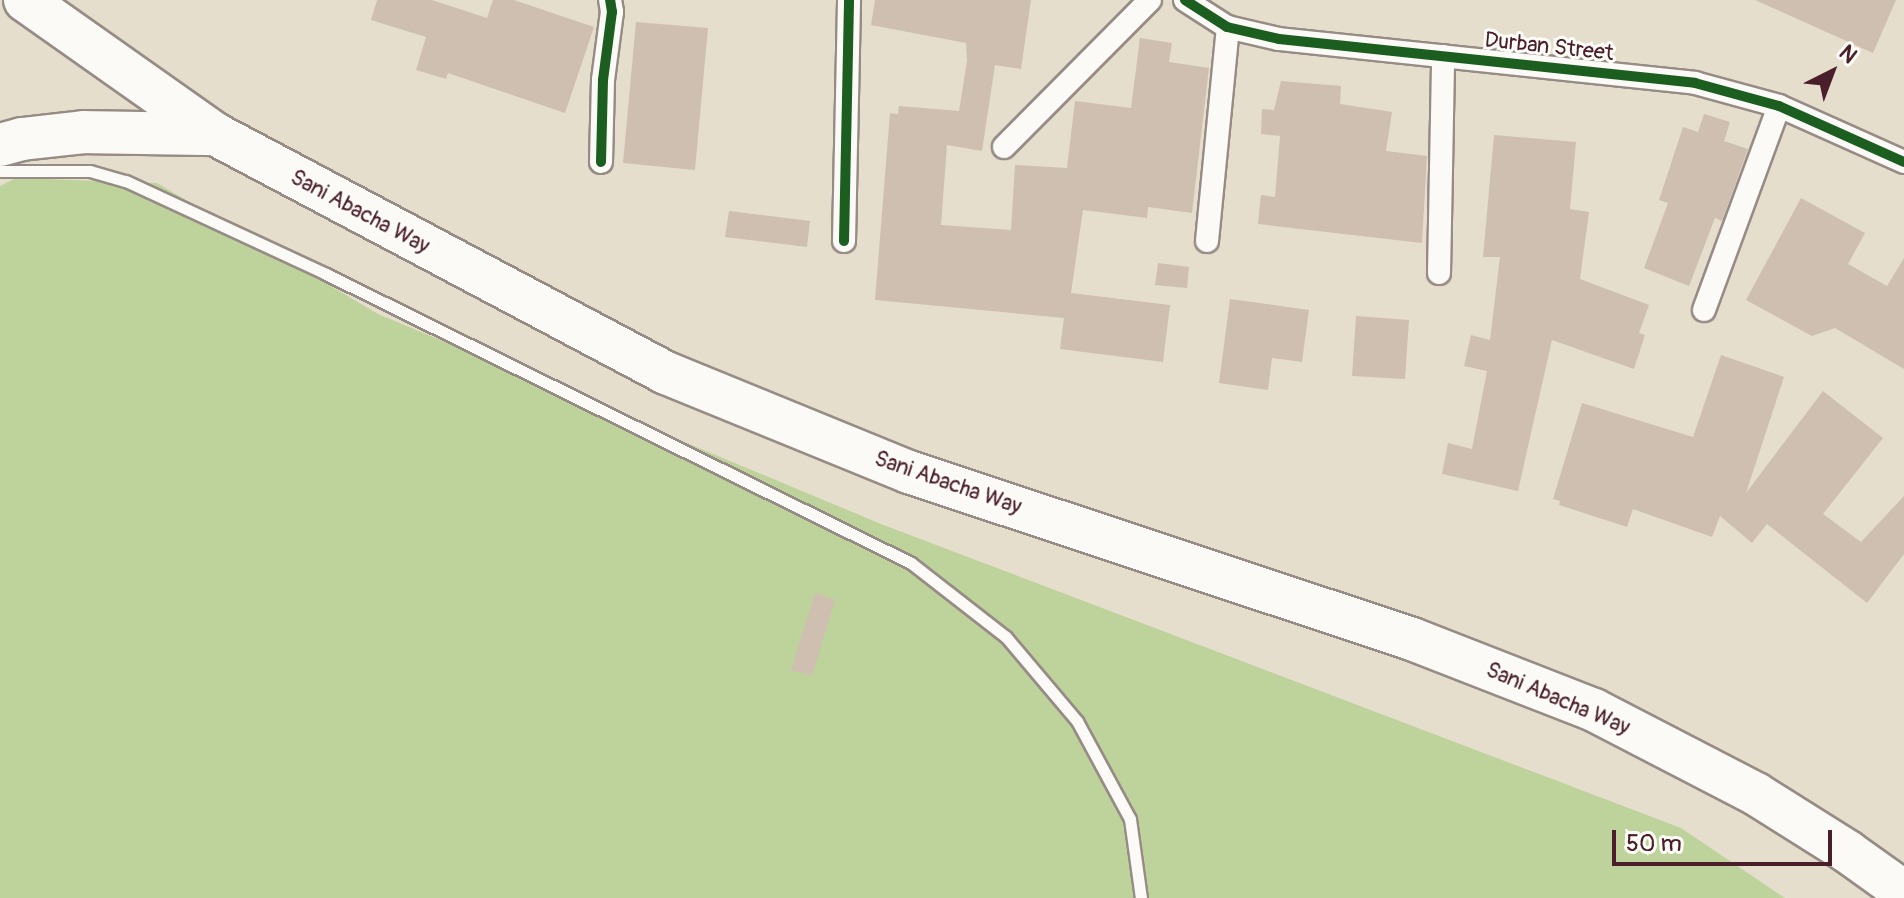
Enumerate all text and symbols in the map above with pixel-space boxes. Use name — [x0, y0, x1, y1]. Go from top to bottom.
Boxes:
street label: Durban Street — [1483, 27, 1615, 67]
north arrow — [1792, 32, 1872, 112]
text: N — [1833, 39, 1863, 70]
street label: Sani Abacha Way — [286, 164, 434, 260]
street label: Sani Abacha Way — [871, 445, 1025, 521]
street label: Sani Abacha Way — [1482, 657, 1634, 741]
scale bar — [1616, 814, 1836, 864]
text: 50 m — [1626, 829, 1682, 858]

